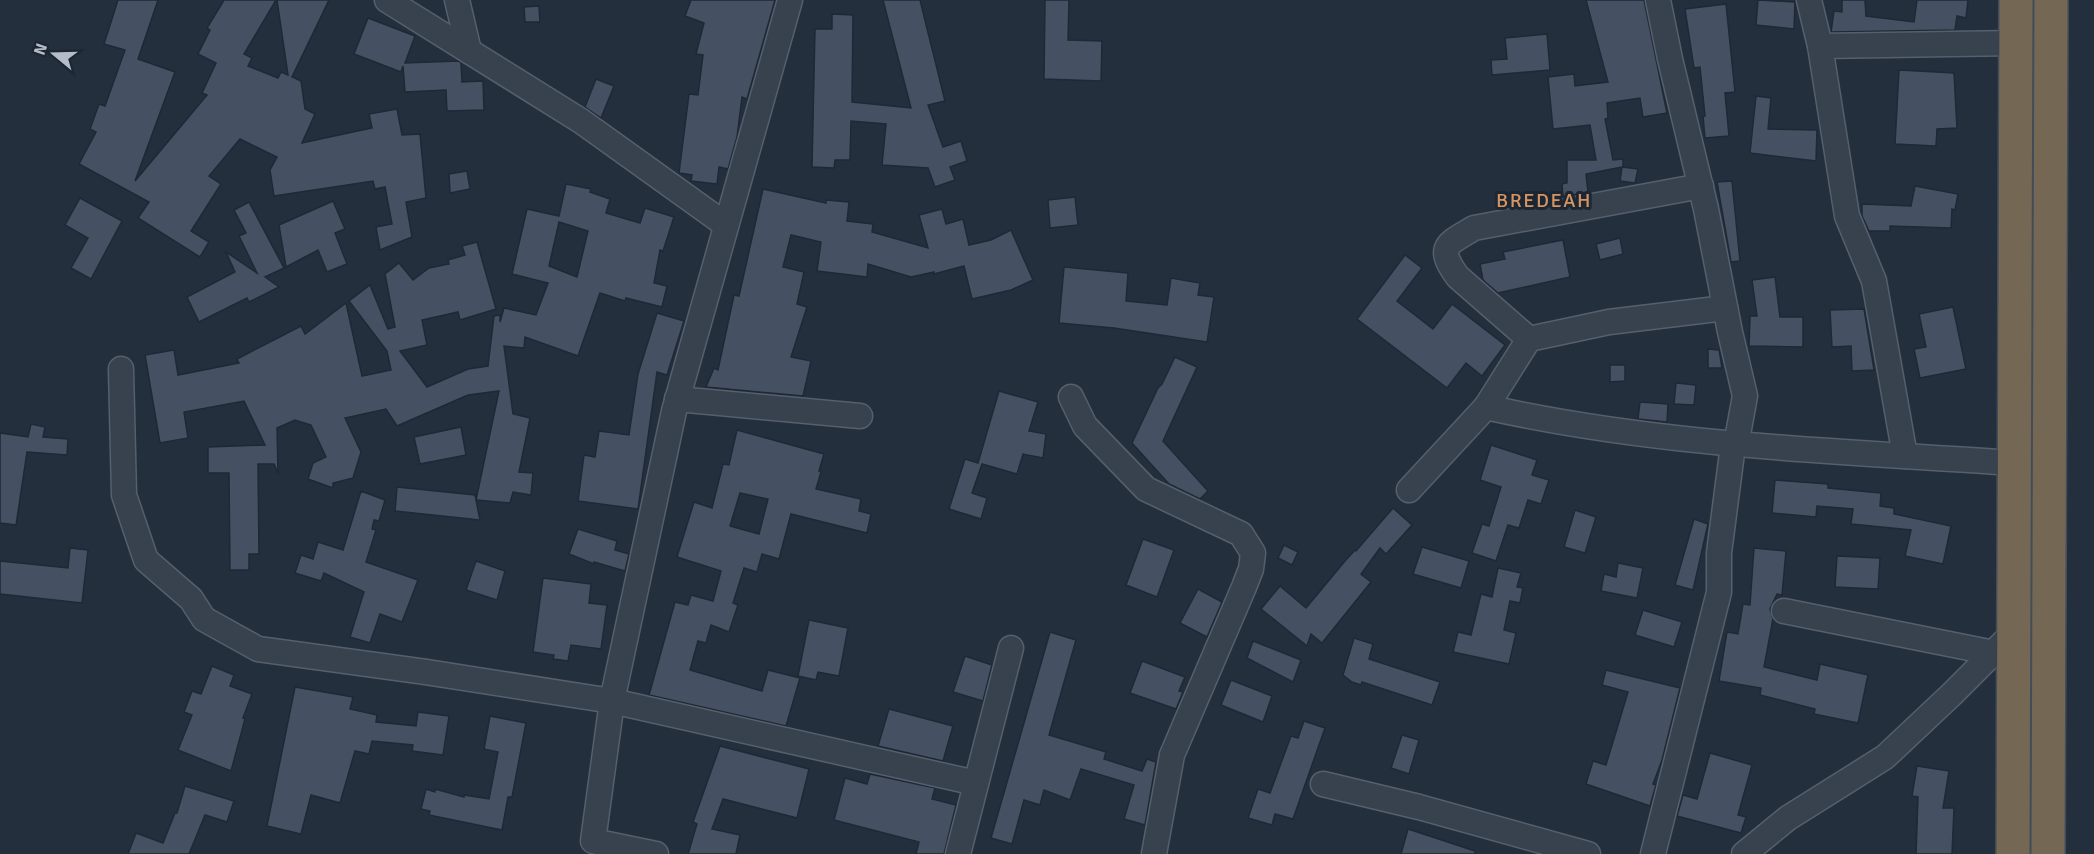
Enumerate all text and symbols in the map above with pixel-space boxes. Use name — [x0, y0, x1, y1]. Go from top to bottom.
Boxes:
north arrow — [24, 24, 84, 84]
text: N — [29, 41, 52, 58]
district label: BREDEAH — [1496, 188, 1592, 213]

